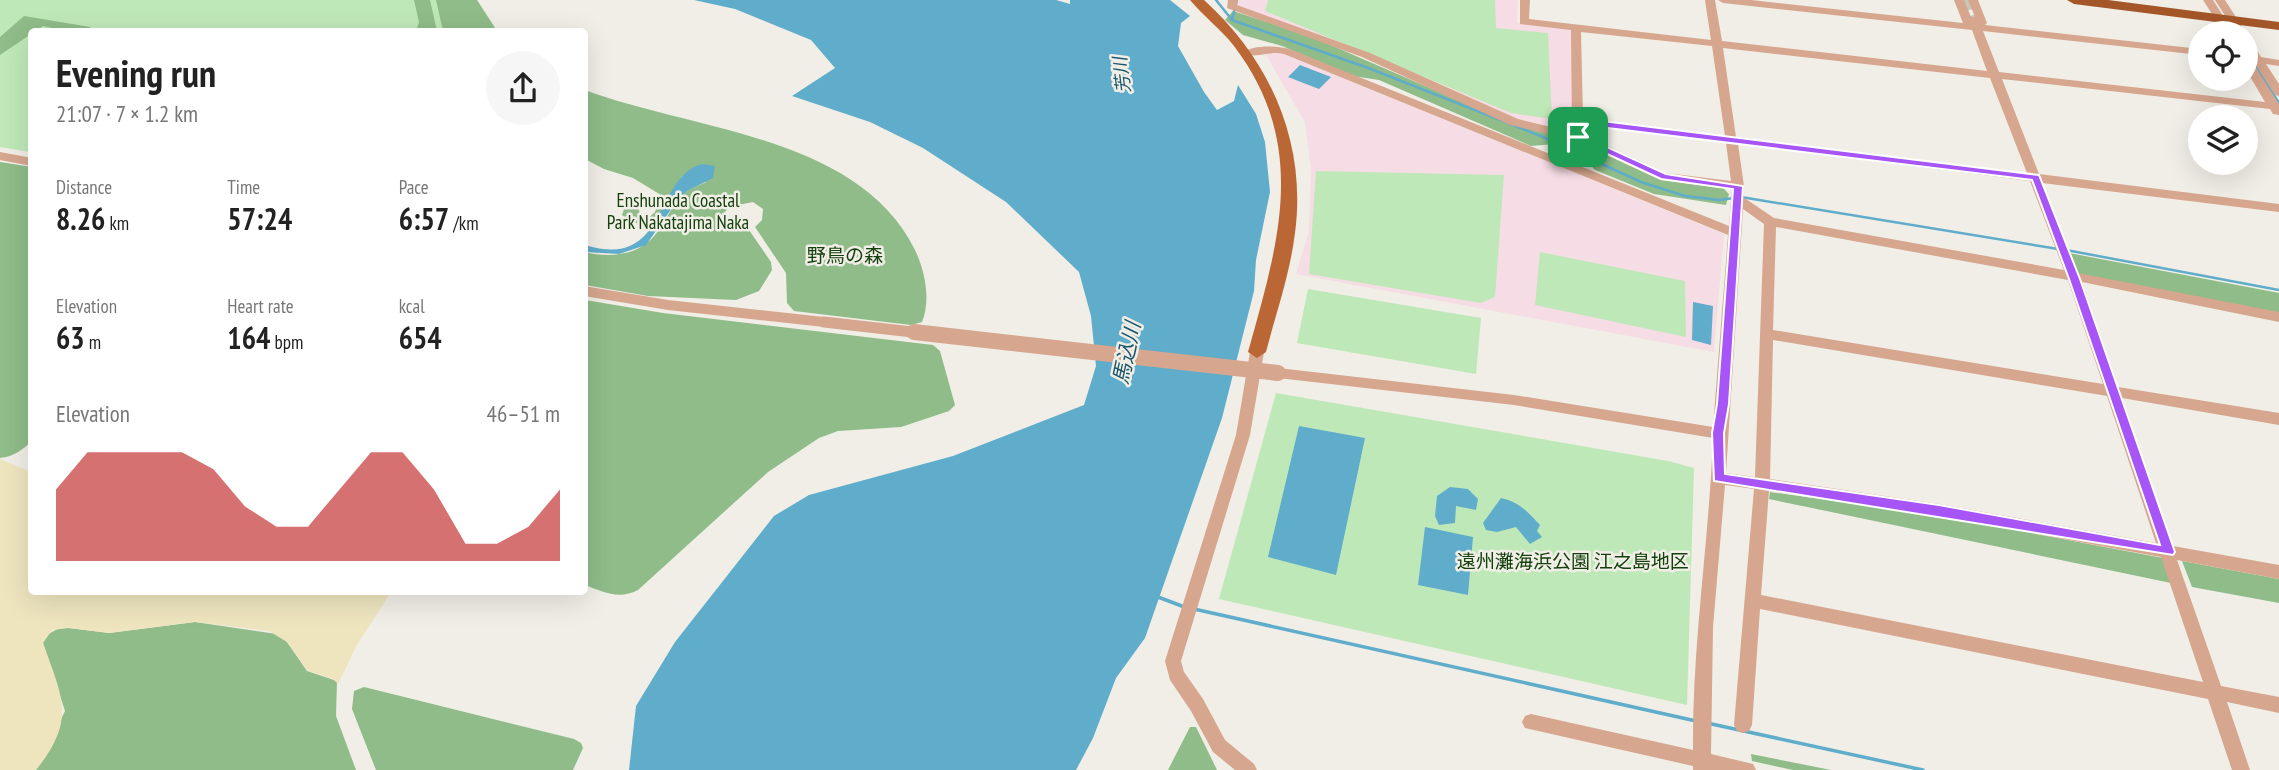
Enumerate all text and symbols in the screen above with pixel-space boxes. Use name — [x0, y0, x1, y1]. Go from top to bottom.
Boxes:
map controls — [2188, 21, 2258, 175]
button: locate — [2188, 21, 2258, 91]
text: Evening run — [56, 48, 216, 97]
button: share — [486, 51, 560, 125]
water label: 芳川 — [1108, 54, 1135, 94]
text: 21:07 · 7 × 1.2 km — [56, 99, 198, 128]
button: layers — [2188, 105, 2258, 175]
pin — [1548, 107, 1608, 167]
icon: arrive — [1559, 118, 1597, 156]
text: Distance — [56, 175, 112, 199]
text: Time — [227, 175, 260, 199]
text: Pace — [399, 175, 429, 199]
park label: Enshunada Coastal Park Nakatajima Naka — [607, 188, 749, 234]
text: 8.26 — [56, 199, 105, 238]
text: 57:24 — [227, 199, 292, 238]
text: 6:57 — [399, 199, 449, 238]
text: km — [105, 211, 129, 235]
text: /km — [449, 211, 479, 235]
park label: 野鳥の森 — [807, 243, 883, 267]
text: Elevation — [56, 294, 117, 318]
text: Heart rate — [227, 294, 294, 318]
text: kcal — [399, 294, 425, 318]
water label: 馬込川 — [1107, 317, 1147, 387]
text: 63 — [56, 318, 85, 357]
text: 164 — [227, 318, 270, 357]
text: 654 — [399, 318, 442, 357]
text: m — [85, 330, 101, 354]
text: bpm — [270, 330, 303, 354]
text: Elevation — [56, 399, 130, 428]
text: 46–51 m — [487, 399, 560, 428]
park label: 遠州灘海浜公園 江之島地区 — [1457, 549, 1689, 573]

